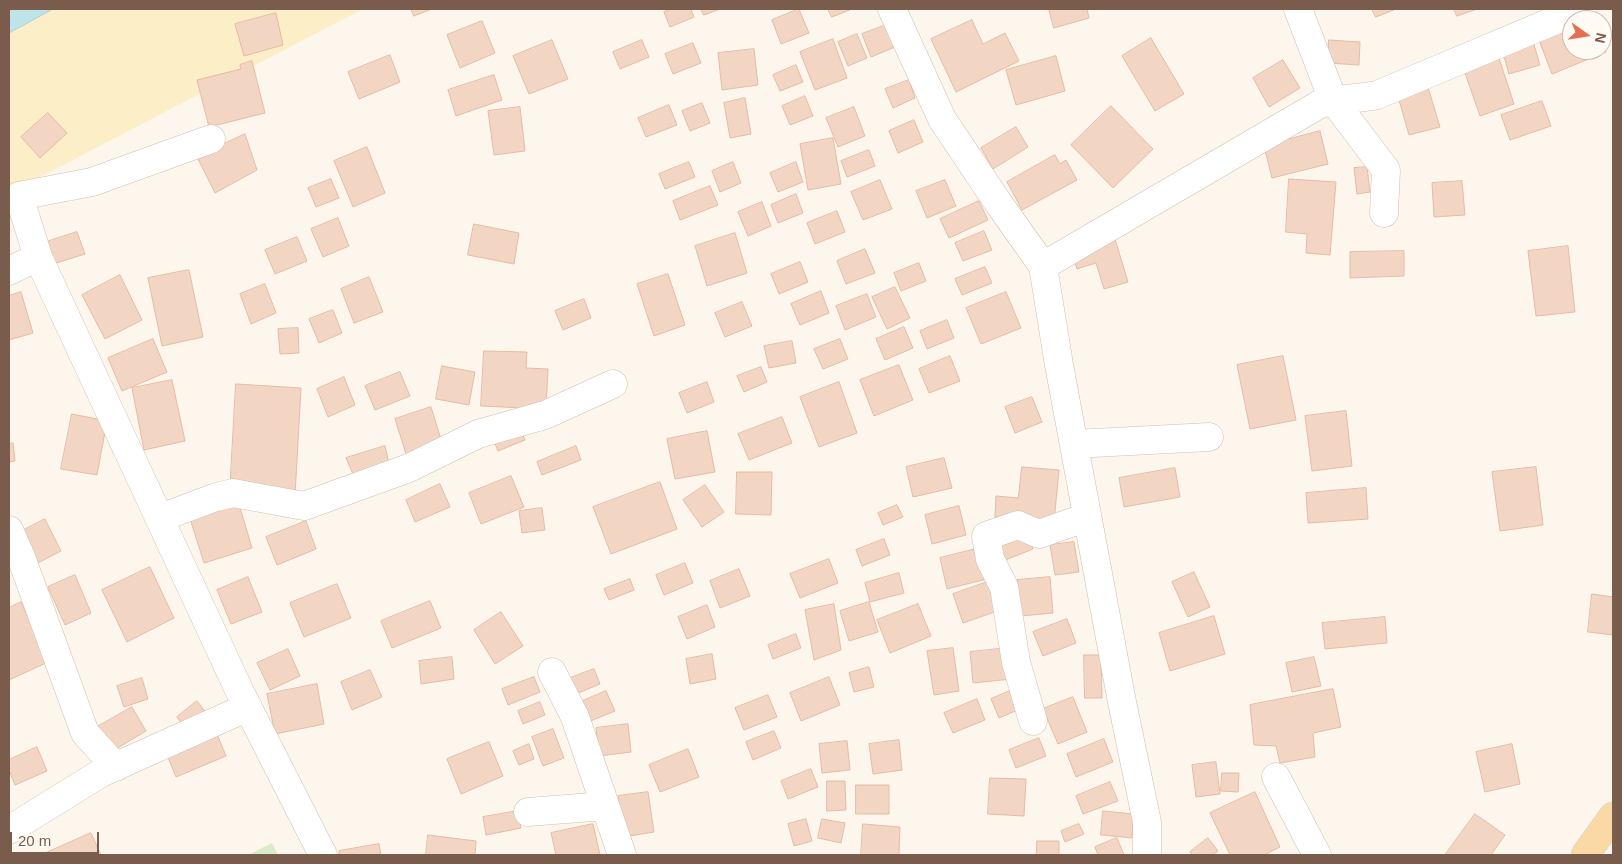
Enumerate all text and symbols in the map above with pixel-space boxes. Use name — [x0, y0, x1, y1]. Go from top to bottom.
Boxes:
north arrow — [1562, 10, 1612, 60]
text: N — [1592, 31, 1610, 45]
scale bar — [12, 822, 101, 854]
text: 20 m — [18, 832, 51, 849]

